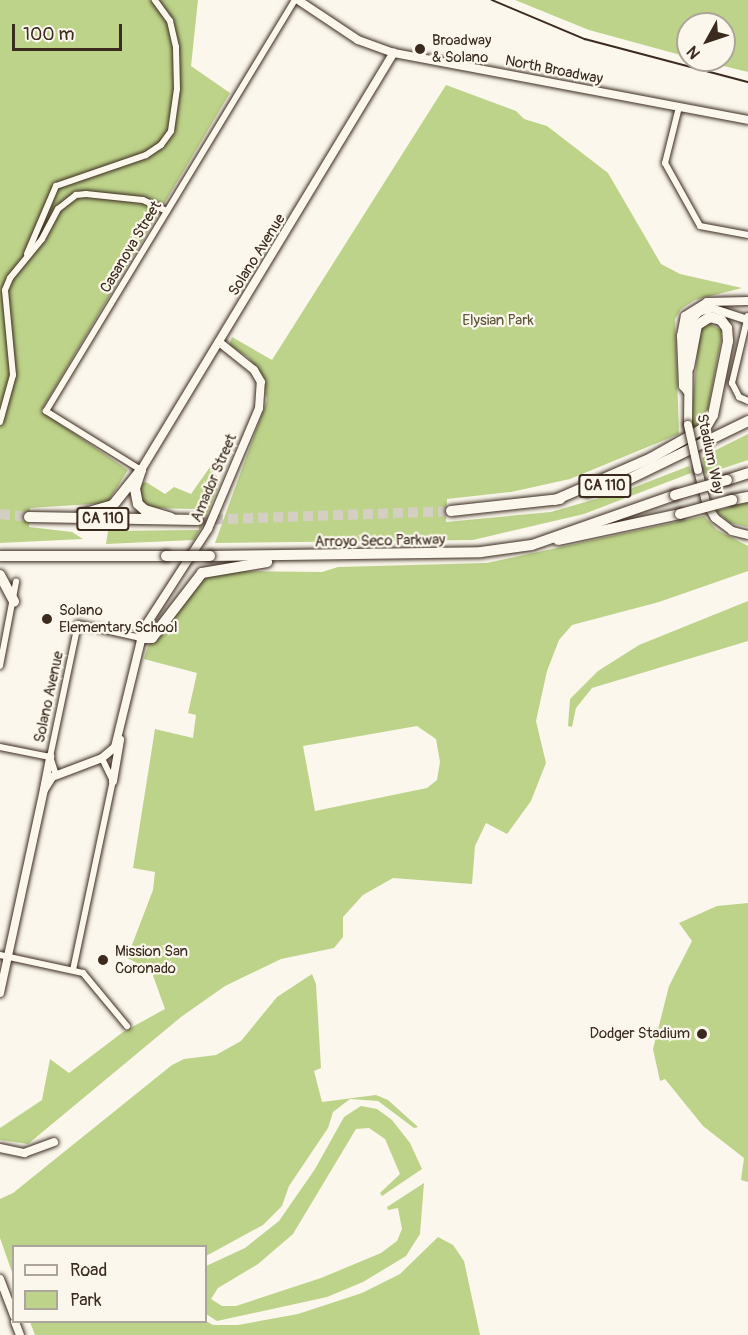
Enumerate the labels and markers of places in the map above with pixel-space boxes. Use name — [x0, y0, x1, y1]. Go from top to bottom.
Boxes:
place label: Broadway & Solano — [432, 31, 491, 66]
marker: Broadway & Solano — [413, 42, 427, 56]
place label: Solano Elementary School — [59, 601, 177, 636]
marker: Solano Elementary School — [40, 612, 54, 626]
place label: Mission San Coronado — [115, 942, 188, 977]
marker: Mission San Coronado — [96, 953, 110, 967]
place label: Dodger Stadium — [590, 1025, 690, 1043]
marker: Dodger Stadium — [695, 1027, 709, 1041]

